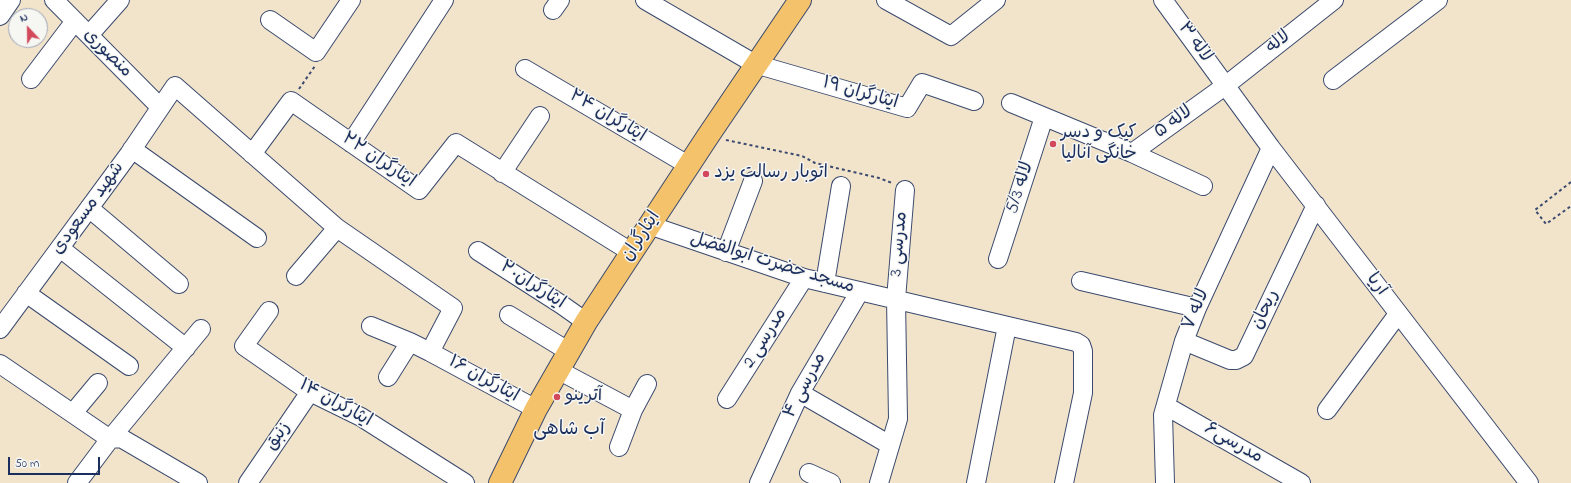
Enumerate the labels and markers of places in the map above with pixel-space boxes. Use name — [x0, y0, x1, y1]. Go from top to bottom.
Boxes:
place label: کیک و دسر خانگی آنالیا — [1061, 123, 1137, 166]
marker: کیک و دسر خانگی آنالیا — [1048, 139, 1058, 149]
place label: اتوبار رسالت یزد — [714, 163, 828, 185]
marker: اتوبار رسالت یزد — [701, 169, 711, 179]
place label: آترینو — [565, 386, 602, 408]
marker: آترینو — [552, 392, 562, 402]

